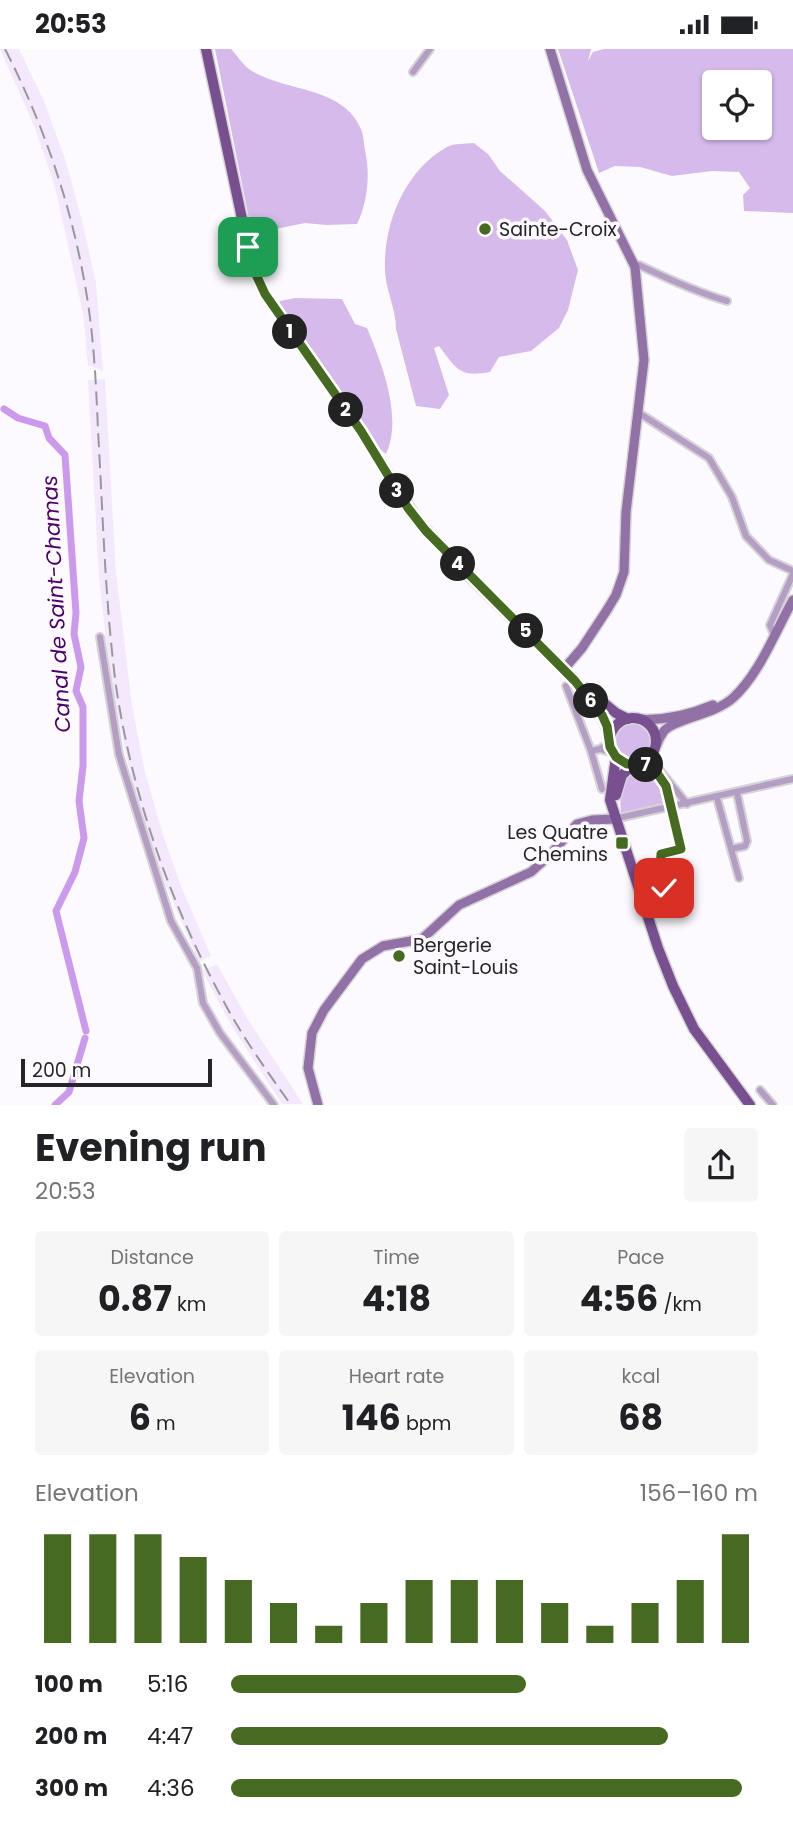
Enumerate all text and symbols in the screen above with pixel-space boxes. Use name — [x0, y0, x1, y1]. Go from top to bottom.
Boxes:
text: 20:53 — [35, 6, 107, 42]
map controls — [702, 70, 772, 140]
button: locate — [702, 70, 772, 140]
place label: Sainte-Croix — [499, 216, 617, 243]
pin — [218, 217, 278, 277]
marker: Sainte-Croix — [477, 221, 493, 237]
icon: arrive — [229, 228, 267, 266]
pin: 1 — [272, 315, 308, 349]
text: 1 — [286, 318, 293, 345]
pin: 2 — [328, 393, 364, 427]
text: 2 — [340, 396, 351, 423]
pin: 3 — [380, 473, 414, 509]
water label: Canal de Saint-Chamas — [35, 475, 77, 733]
text: 3 — [391, 477, 402, 504]
pin: 4 — [440, 547, 476, 581]
text: 4 — [451, 550, 464, 577]
pin: 5 — [508, 613, 544, 649]
text: 5 — [519, 617, 532, 644]
pin: 6 — [574, 683, 608, 719]
text: 6 — [584, 687, 597, 714]
pin: 7 — [628, 747, 664, 783]
text: 7 — [640, 751, 651, 778]
place label: Les Quatre Chemins — [507, 819, 608, 868]
marker: Les Quatre Chemins — [614, 835, 630, 851]
pin — [634, 858, 694, 918]
icon: check — [645, 869, 683, 907]
place label: Bergerie Saint-Louis — [413, 932, 518, 981]
marker: Bergerie Saint-Louis — [391, 948, 407, 964]
scale bar — [21, 1055, 212, 1087]
text: 200 m — [32, 1057, 91, 1084]
text: Evening run — [35, 1121, 267, 1174]
button: share — [684, 1128, 758, 1202]
text: 20:53 — [35, 1175, 96, 1207]
text: Distance — [111, 1244, 194, 1271]
text: Time — [373, 1244, 420, 1271]
text: Pace — [617, 1244, 664, 1271]
text: 0.87 — [98, 1274, 172, 1323]
text: 4:18 — [362, 1274, 431, 1323]
text: 4:56 — [580, 1274, 658, 1323]
text: km — [172, 1291, 206, 1318]
text: /km — [658, 1291, 702, 1318]
text: Elevation — [109, 1363, 195, 1390]
text: Heart rate — [349, 1363, 444, 1390]
text: kcal — [621, 1363, 660, 1390]
text: 6 — [129, 1393, 151, 1442]
text: 146 — [342, 1393, 401, 1442]
text: 68 — [618, 1393, 663, 1442]
text: m — [151, 1410, 176, 1437]
text: bpm — [401, 1410, 451, 1437]
text: Elevation — [35, 1477, 139, 1509]
text: 156–160 m — [640, 1477, 758, 1509]
text: 100 m — [35, 1668, 103, 1700]
text: 5:16 — [147, 1668, 188, 1700]
text: 200 m — [35, 1720, 107, 1752]
text: 4:47 — [147, 1720, 193, 1752]
text: 300 m — [35, 1772, 108, 1804]
text: 4:36 — [147, 1772, 195, 1804]

